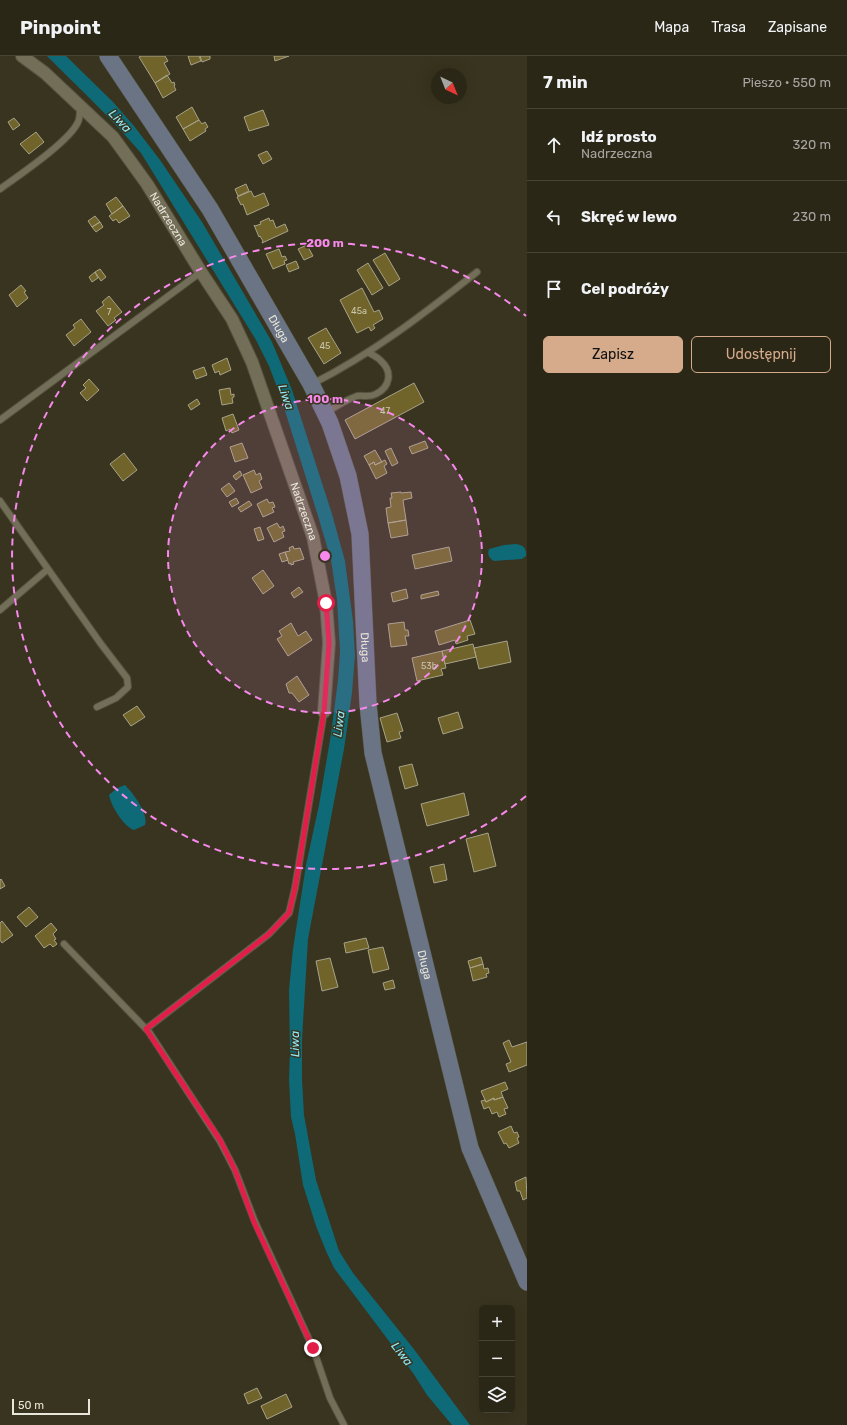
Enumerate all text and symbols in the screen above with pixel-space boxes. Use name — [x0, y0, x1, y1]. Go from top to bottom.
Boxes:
text: Pinpoint — [20, 16, 101, 39]
text: Mapa — [654, 19, 689, 36]
text: Trasa — [711, 19, 746, 36]
text: Zapisane — [768, 19, 827, 36]
north arrow — [431, 68, 467, 104]
text: 7 min — [543, 72, 588, 92]
text: Pieszo · 550 m — [743, 75, 831, 90]
water label: Liwa — [106, 107, 134, 135]
text: Idź prosto — [581, 128, 657, 146]
icon: ahead — [543, 134, 565, 156]
text: 320 m — [793, 137, 831, 152]
text: Nadrzeczna — [581, 146, 653, 161]
street label: Nadrzeczna — [147, 190, 189, 248]
icon: left — [543, 206, 565, 228]
text: Skręć w lewo — [581, 208, 677, 226]
text: 230 m — [793, 209, 831, 224]
text: 200 m — [306, 236, 344, 250]
icon: arrive — [543, 278, 565, 300]
text: Cel podróży — [581, 280, 669, 298]
house number: 45a — [351, 306, 367, 316]
house number: 7 — [107, 307, 112, 317]
street label: Długa — [265, 313, 292, 345]
button: Zapisz — [543, 336, 683, 373]
button: Udostępnij — [691, 336, 831, 373]
house number: 45 — [320, 341, 330, 351]
water label: Liwa — [275, 382, 297, 412]
text: 100 m — [307, 392, 343, 406]
house number: 47 — [380, 406, 390, 416]
street label: Nadrzeczna — [287, 481, 320, 542]
centre of rings — [318, 549, 332, 563]
route start — [317, 594, 335, 612]
street label: Długa — [358, 632, 372, 663]
house number: 53b — [421, 661, 437, 671]
water label: Liwa — [330, 710, 348, 738]
street label: Długa — [415, 949, 434, 981]
water label: Liwa — [288, 1031, 302, 1057]
map controls — [479, 1305, 515, 1413]
button: + — [479, 1305, 515, 1341]
route end — [304, 1339, 322, 1357]
water label: Liwa — [388, 1339, 416, 1369]
button: − — [479, 1341, 515, 1377]
button: layers — [479, 1377, 515, 1413]
scale bar — [12, 1397, 90, 1416]
text: 50 m — [18, 1399, 44, 1412]

